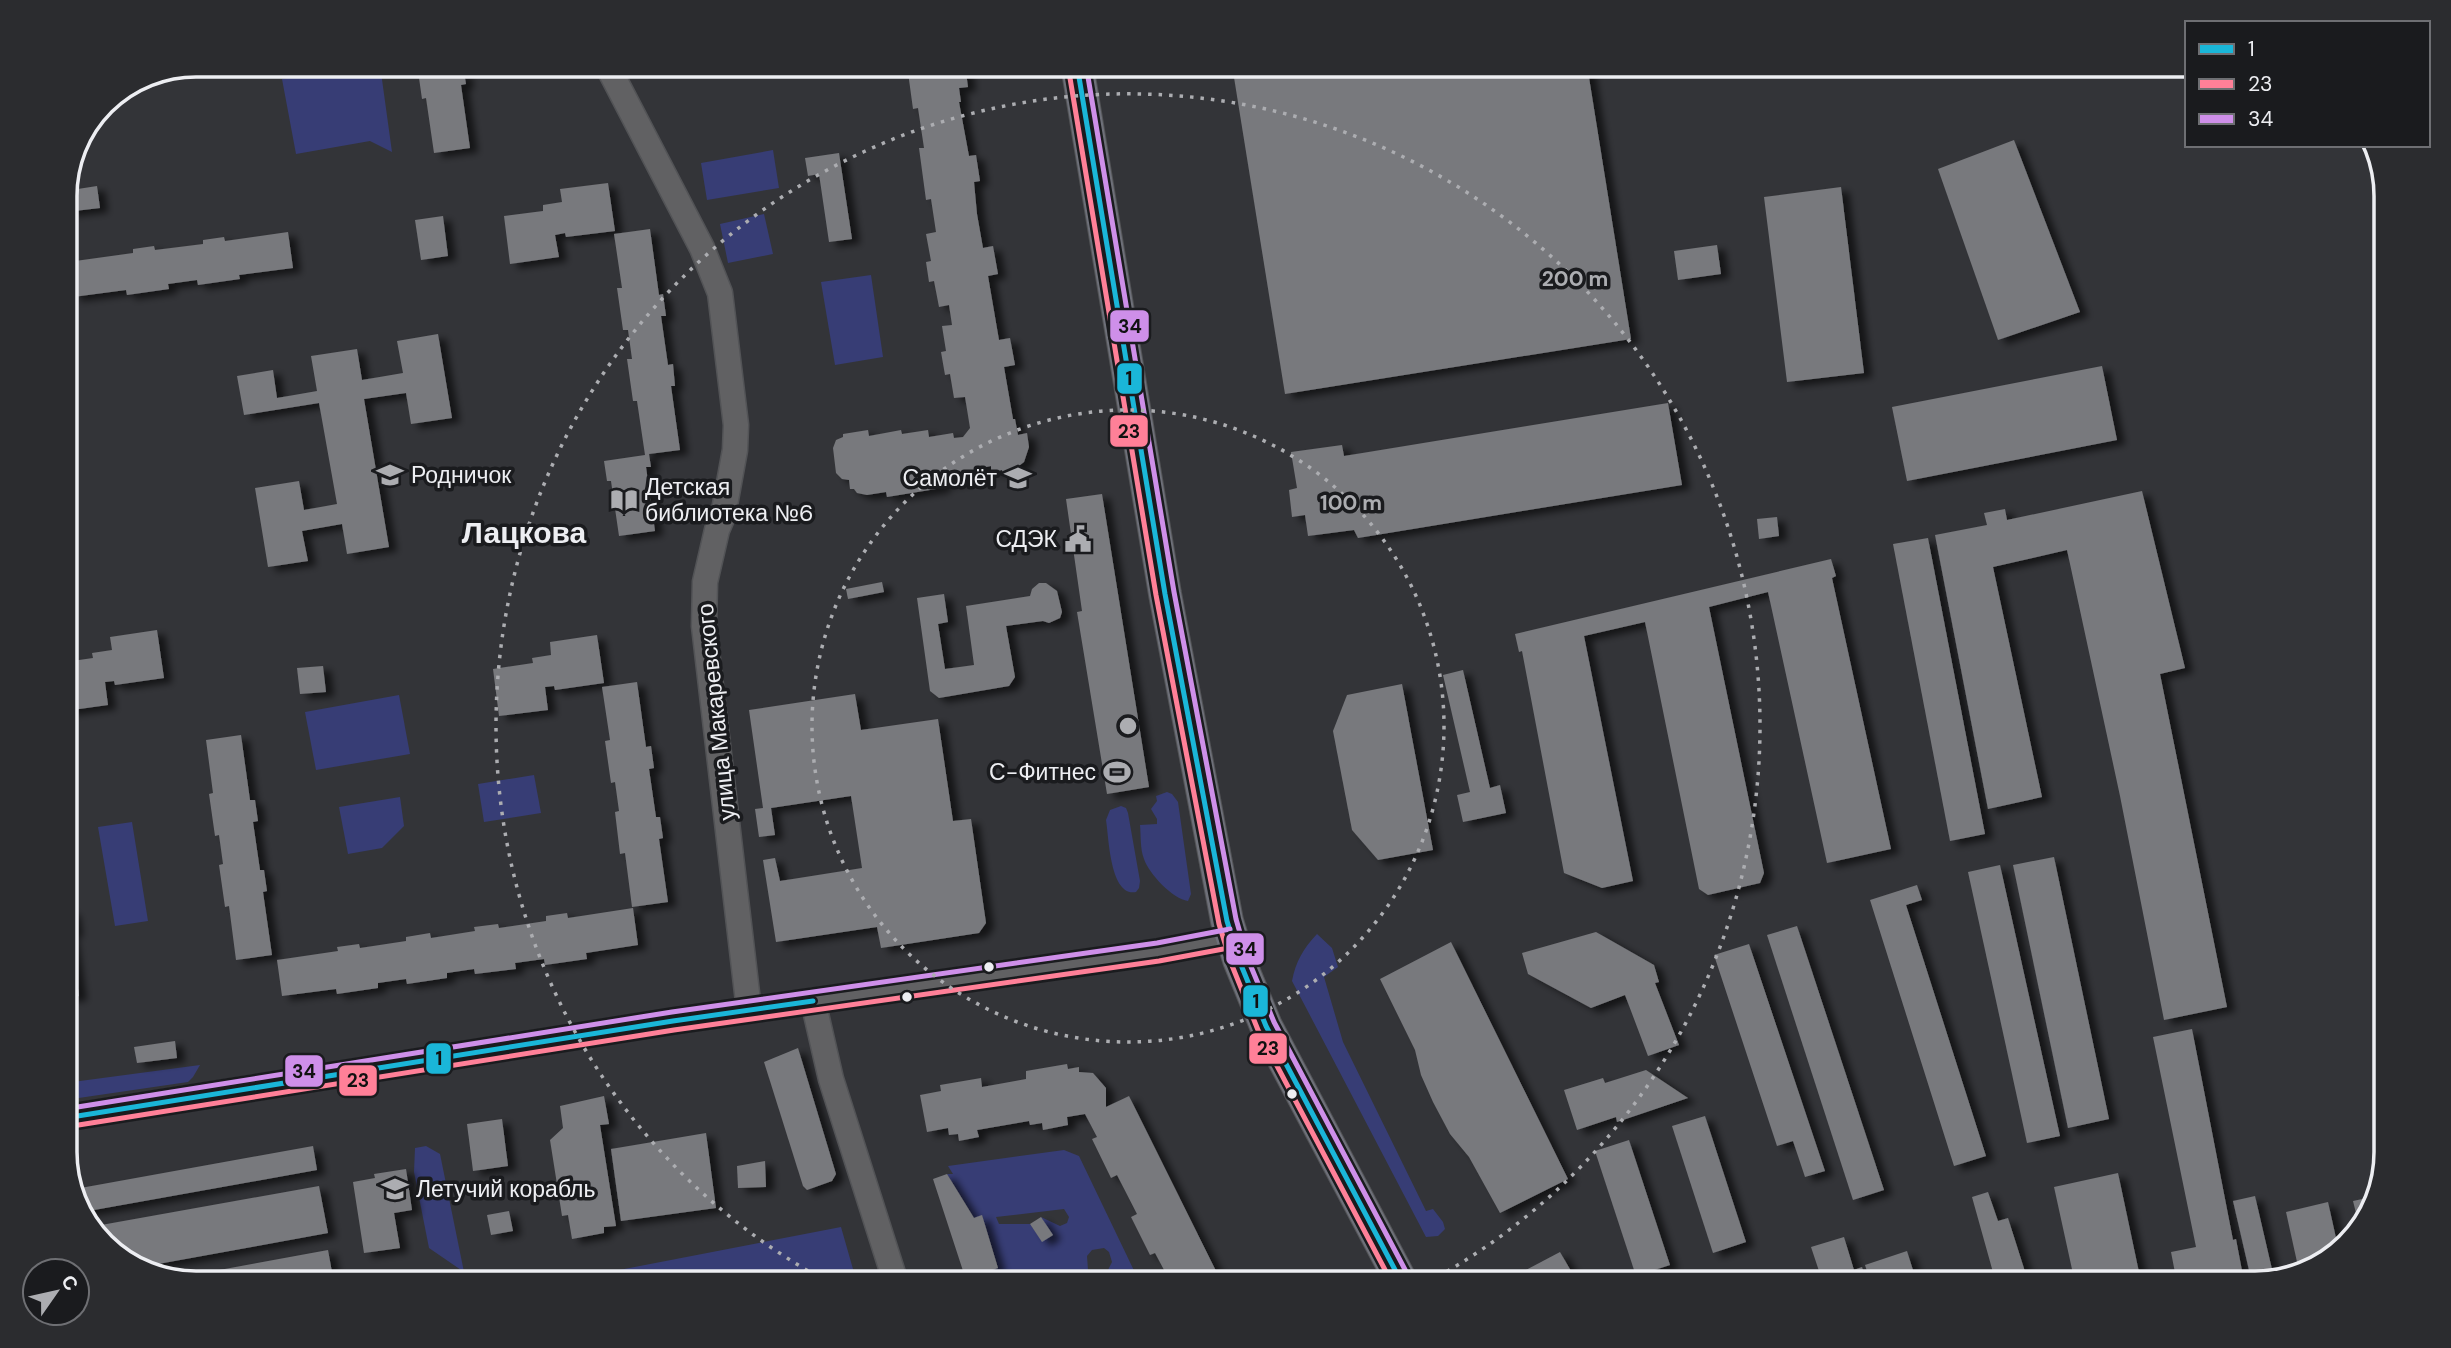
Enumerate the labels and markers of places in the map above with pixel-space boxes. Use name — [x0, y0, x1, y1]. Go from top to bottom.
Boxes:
school or university icon: Родничок — [375, 460, 405, 490]
place label: Родничок — [411, 460, 512, 490]
place label: Самолёт — [902, 463, 997, 493]
school or university icon: Самолёт — [1003, 463, 1033, 493]
place label: Детская библиотека №6 — [645, 472, 813, 528]
library icon: Детская библиотека №6 — [609, 485, 639, 515]
place label: СДЭК — [995, 524, 1058, 554]
public building icon: СДЭК — [1063, 524, 1093, 554]
centre of rings — [1116, 714, 1140, 738]
place label: С-Фитнес — [989, 757, 1096, 787]
sports icon: С-Фитнес — [1102, 757, 1132, 787]
unlabelled marker — [982, 960, 996, 974]
unlabelled marker — [900, 990, 914, 1004]
unlabelled marker — [1285, 1087, 1299, 1101]
school or university icon: Летучий корабль — [380, 1174, 410, 1204]
place label: Летучий корабль — [416, 1174, 595, 1204]

